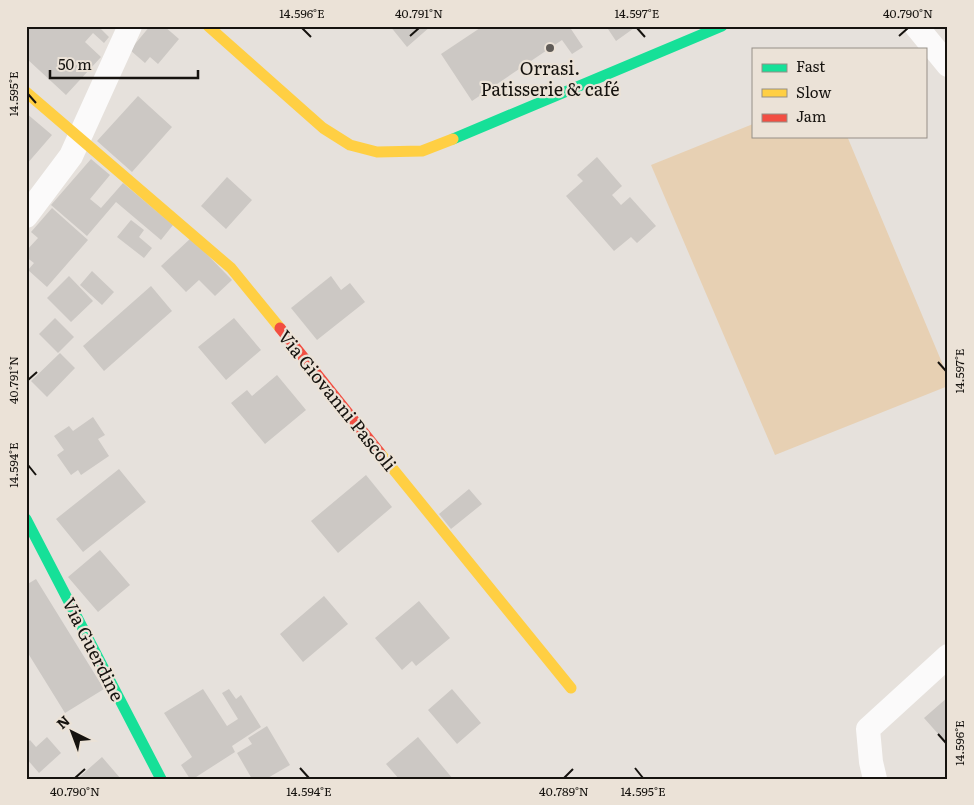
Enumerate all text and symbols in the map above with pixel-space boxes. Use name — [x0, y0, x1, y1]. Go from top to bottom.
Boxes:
text: 14.596°E — [279, 4, 325, 22]
text: 40.791°N — [395, 4, 443, 22]
text: 14.597°E — [615, 4, 660, 22]
text: 40.790°N — [883, 4, 933, 22]
marker: Orrasi. Patisserie & café — [544, 42, 556, 54]
scale bar — [50, 48, 198, 80]
legend — [752, 48, 926, 138]
text: 50 m — [58, 52, 92, 75]
place label: Orrasi. Patisserie & café — [480, 54, 620, 102]
text: Fast — [796, 54, 825, 77]
text: 14.595°E — [4, 71, 22, 117]
text: Slow — [796, 80, 831, 103]
text: Jam — [796, 104, 827, 127]
street label: Via Giovanni Pascoli — [272, 324, 404, 476]
text: 14.597°E — [950, 348, 968, 393]
text: 40.791°N — [4, 356, 22, 404]
text: 14.594°E — [4, 442, 22, 488]
street label: Via Guerdine — [56, 593, 132, 705]
north arrow — [48, 708, 98, 758]
text: N — [52, 710, 74, 733]
text: 14.596°E — [950, 720, 968, 766]
text: 40.790°N — [50, 782, 100, 800]
text: 14.594°E — [286, 782, 332, 800]
text: 40.789°N — [539, 782, 589, 800]
text: 14.595°E — [620, 782, 666, 800]

